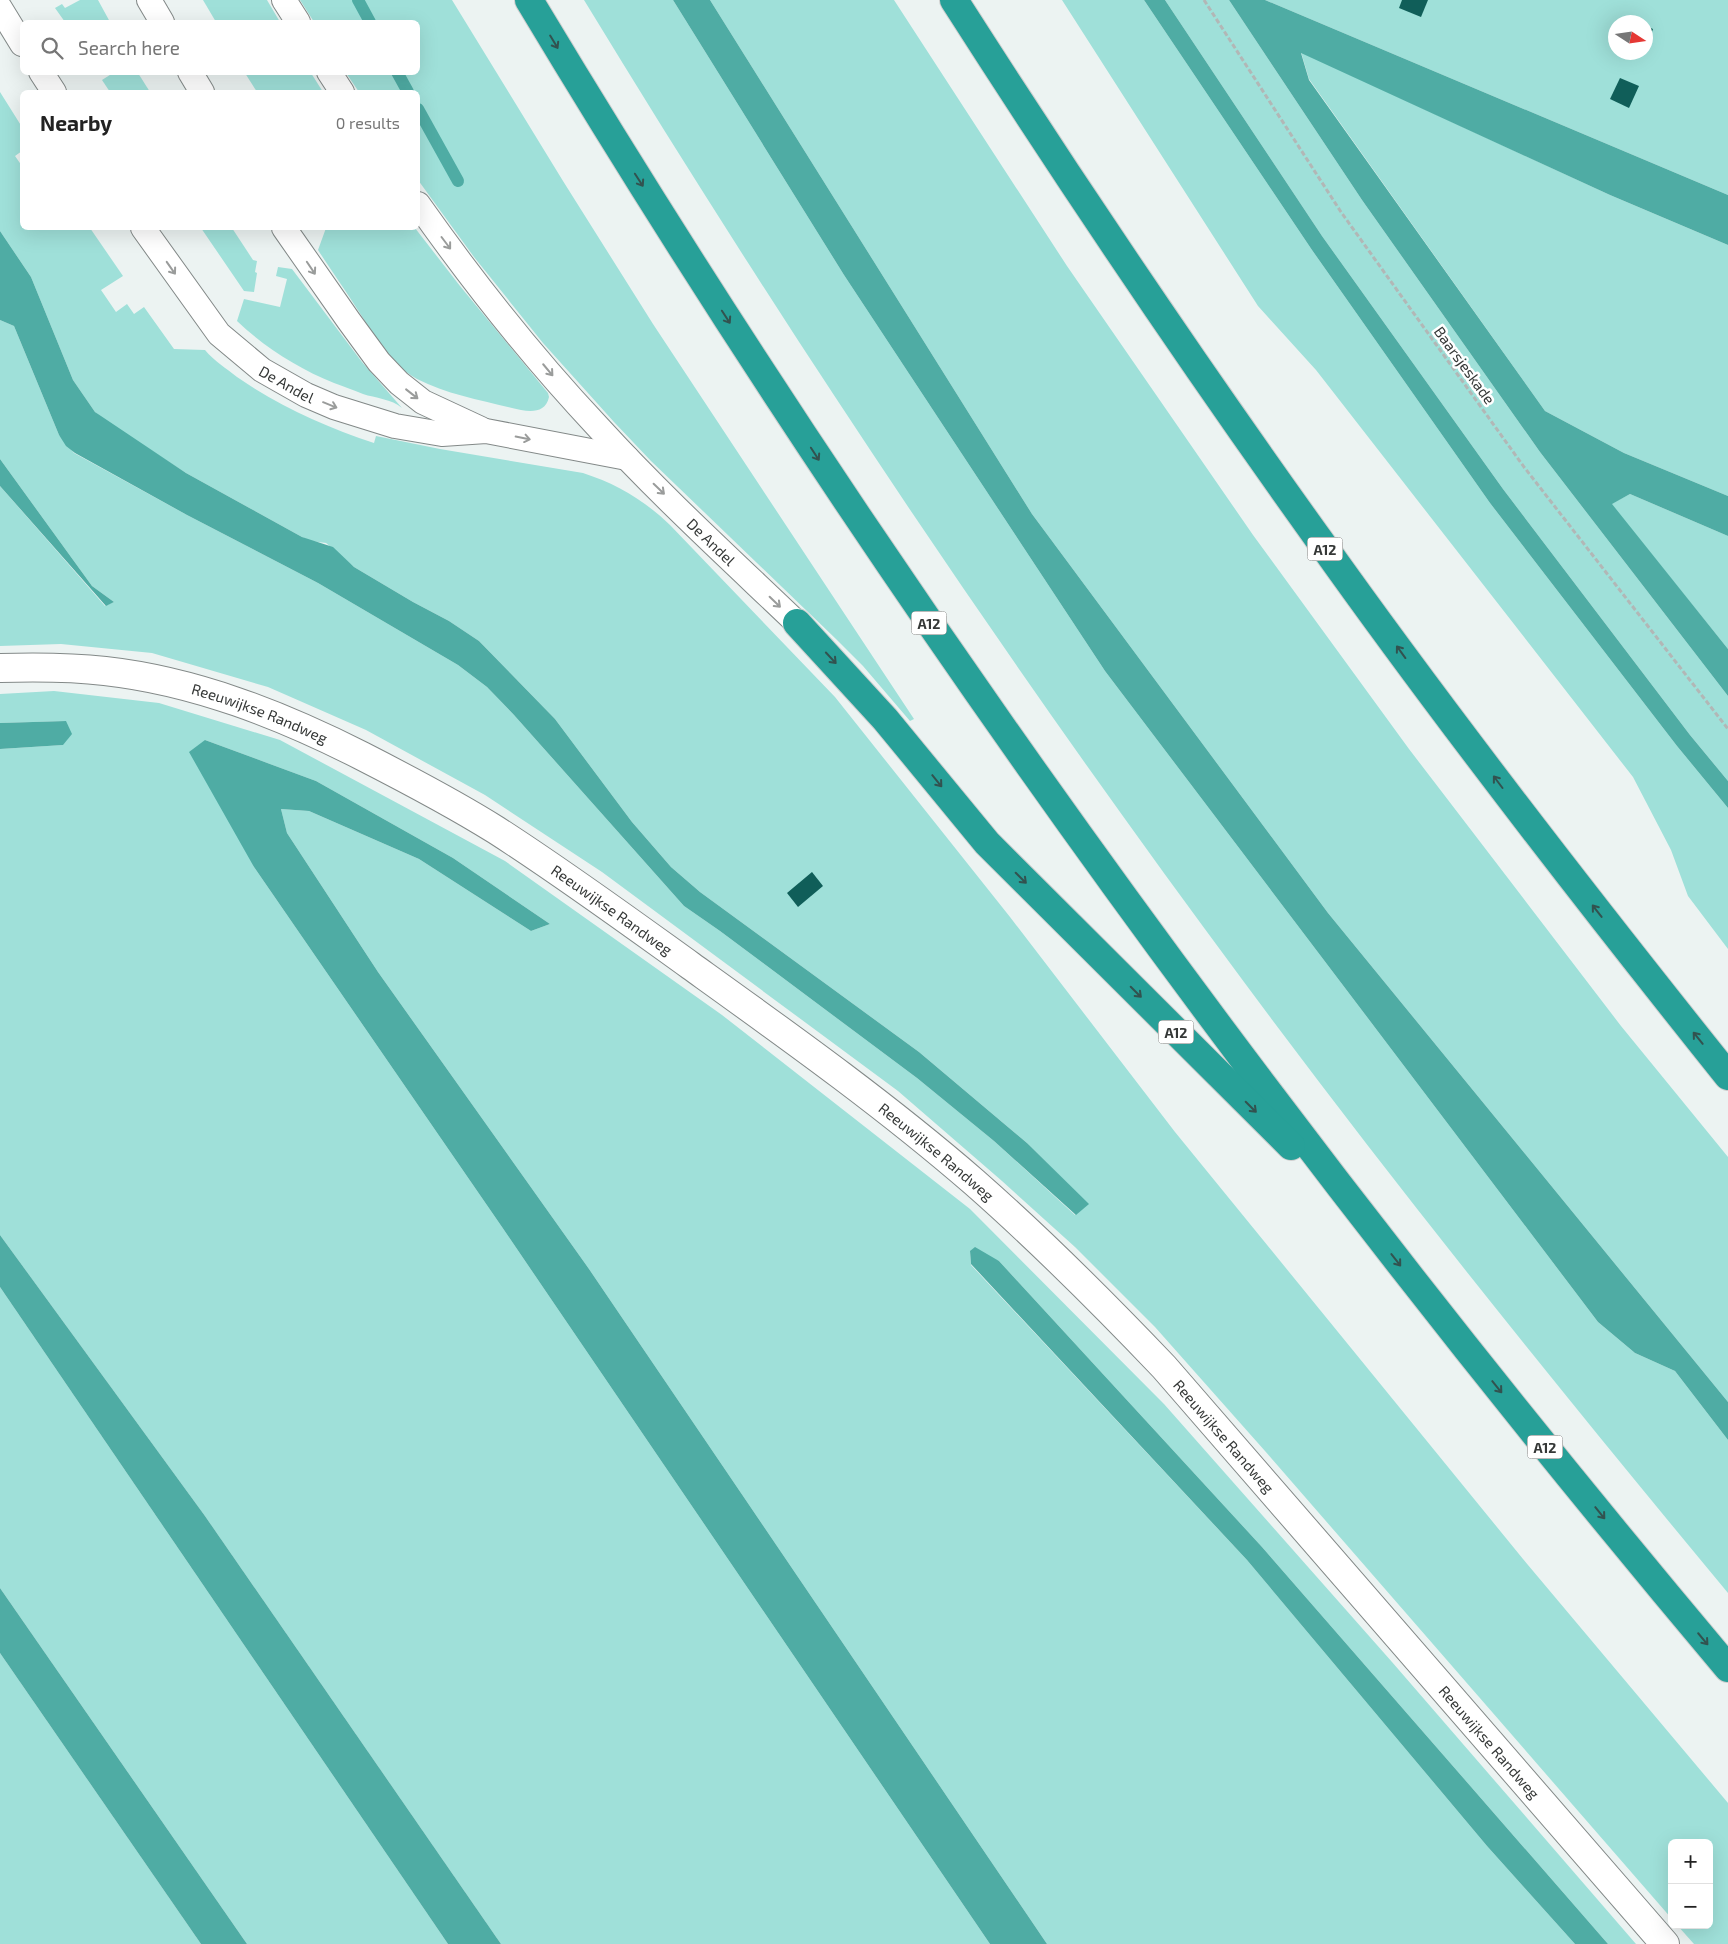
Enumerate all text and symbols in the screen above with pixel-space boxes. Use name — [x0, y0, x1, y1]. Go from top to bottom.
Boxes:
north arrow — [1608, 15, 1653, 60]
search box — [20, 20, 420, 75]
icon: search — [38, 34, 66, 62]
one-way arrow — [549, 34, 559, 48]
text: Search here — [78, 36, 180, 59]
text: Nearby — [40, 110, 112, 135]
text: 0 results — [336, 113, 400, 132]
one-way arrow — [634, 173, 644, 187]
one-way arrow — [441, 236, 452, 249]
one-way arrow — [166, 260, 176, 274]
one-way arrow — [306, 261, 316, 275]
one-way arrow — [722, 310, 732, 324]
street label: Baarsjeskade — [1430, 323, 1499, 408]
street label: De Andel — [256, 361, 317, 407]
one-way arrow — [542, 364, 554, 377]
one-way arrow — [405, 389, 418, 400]
one-way arrow — [322, 401, 337, 411]
one-way arrow — [515, 433, 531, 443]
one-way arrow — [810, 446, 820, 460]
one-way arrow — [652, 483, 665, 495]
street label: De Andel — [683, 514, 740, 569]
road number: A12 — [1308, 538, 1342, 560]
one-way arrow — [769, 596, 782, 608]
road number: A12 — [912, 612, 946, 634]
one-way arrow — [1396, 645, 1406, 659]
one-way arrow — [825, 652, 837, 665]
street label: Reeuwijkse Randweg — [190, 679, 331, 747]
one-way arrow — [932, 775, 943, 788]
one-way arrow — [1493, 776, 1504, 789]
street label: Reeuwijkse Randweg — [548, 861, 676, 959]
one-way arrow — [1015, 871, 1027, 883]
one-way arrow — [1592, 904, 1603, 917]
one-way arrow — [1130, 986, 1142, 998]
road number: A12 — [1158, 1020, 1194, 1044]
one-way arrow — [1692, 1032, 1703, 1045]
street label: Reeuwijkse Randweg — [875, 1099, 998, 1205]
one-way arrow — [1245, 1101, 1258, 1113]
one-way arrow — [1391, 1253, 1402, 1266]
street label: Reeuwijkse Randweg — [1170, 1376, 1278, 1497]
one-way arrow — [1492, 1380, 1503, 1393]
road number: A12 — [1528, 1435, 1562, 1458]
one-way arrow — [1594, 1507, 1605, 1520]
one-way arrow — [1698, 1632, 1709, 1645]
street label: Reeuwijkse Randweg — [1435, 1682, 1544, 1803]
map controls — [1668, 1839, 1713, 1929]
button: + — [1668, 1839, 1713, 1884]
button: − — [1668, 1884, 1713, 1929]

